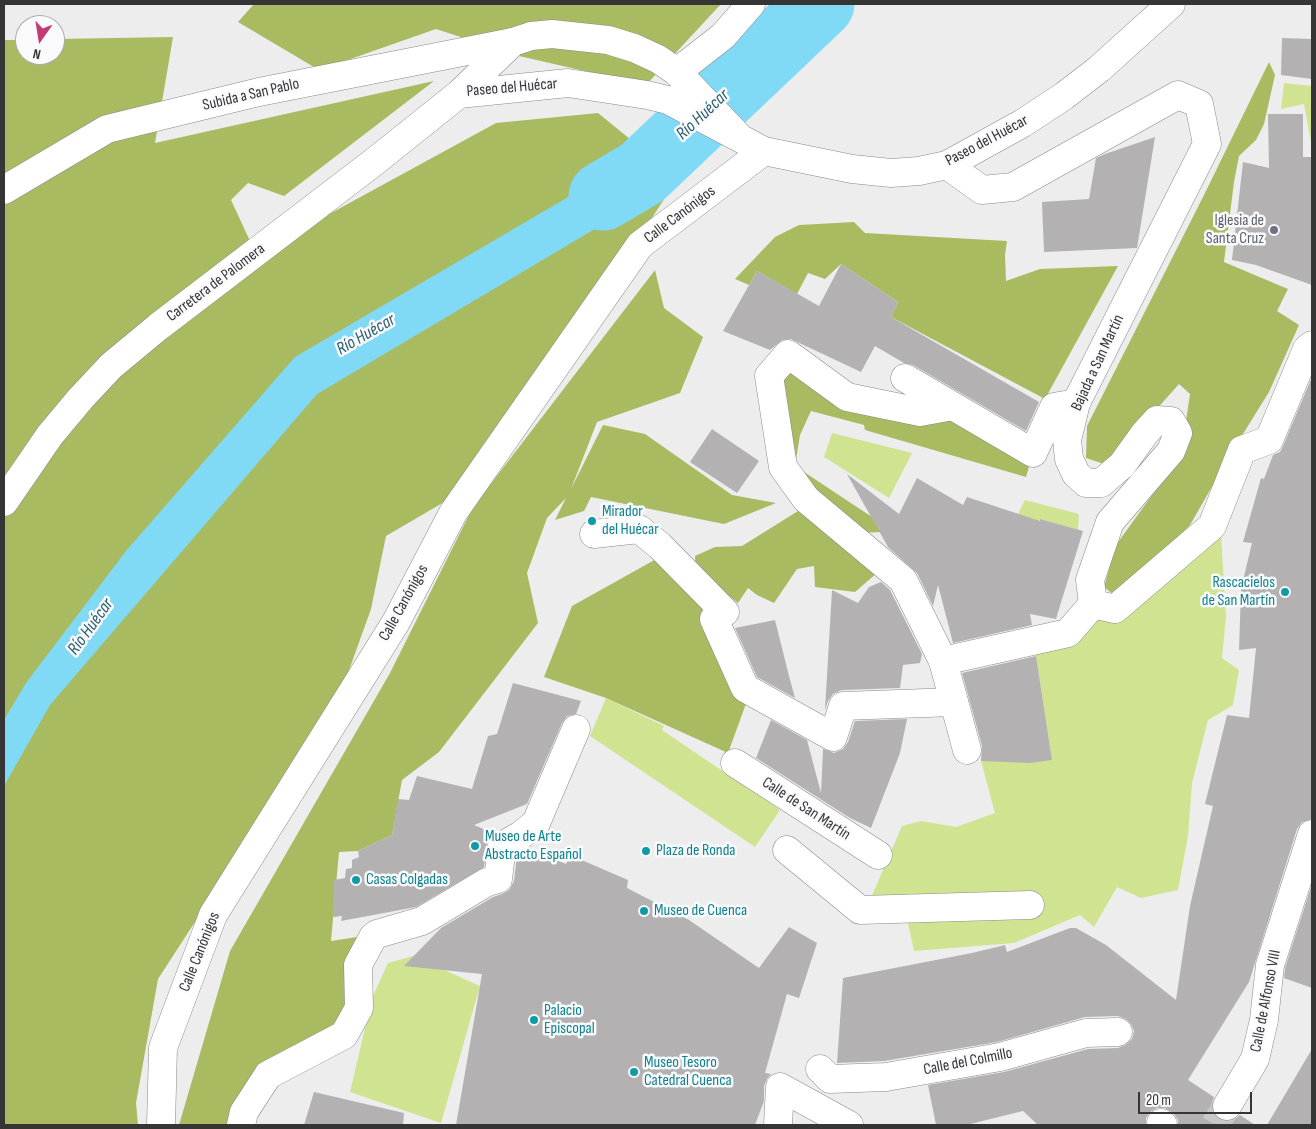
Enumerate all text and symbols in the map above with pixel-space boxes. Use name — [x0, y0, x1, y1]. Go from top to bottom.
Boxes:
north arrow — [15, 15, 65, 65]
text: N — [31, 45, 42, 63]
street label: Paseo del Huécar — [466, 74, 558, 102]
street label: Subida a San Pablo — [201, 75, 301, 115]
water label: Río Huécar — [672, 85, 734, 145]
street label: Paseo del Huécar — [942, 111, 1032, 171]
street label: Calle Canónigos — [641, 182, 719, 248]
place label: Iglesia de Santa Cruz — [1206, 211, 1264, 249]
marker: Iglesia de Santa Cruz — [1268, 224, 1280, 236]
street label: Carretera de Palomera — [163, 240, 269, 326]
water label: Río Huécar — [333, 310, 399, 360]
street label: Bajada a San Martín — [1067, 312, 1129, 414]
place label: Mirador del Huécar — [602, 502, 659, 540]
marker: Mirador del Huécar — [586, 515, 598, 527]
street label: Calle Canónigos — [375, 562, 433, 644]
place label: Rascacielos de San Martín — [1202, 573, 1275, 611]
marker: Rascacielos de San Martín — [1279, 586, 1291, 598]
water label: Río Huécar — [63, 595, 119, 659]
street label: Calle de San Martín — [758, 773, 854, 845]
place label: Museo de Arte Abstracto Español — [485, 827, 582, 865]
marker: Museo de Arte Abstracto Español — [469, 840, 481, 852]
place label: Plaza de Ronda — [656, 841, 736, 861]
marker: Plaza de Ronda — [640, 845, 652, 857]
place label: Casas Colgadas — [366, 870, 448, 890]
marker: Casas Colgadas — [350, 874, 362, 886]
place label: Museo de Cuenca — [654, 901, 747, 921]
marker: Museo de Cuenca — [638, 905, 650, 917]
street label: Calle Canónigos — [175, 909, 225, 995]
street label: Calle de Alfonso VIII — [1247, 948, 1285, 1054]
place label: Palacio Episcopal — [544, 1001, 595, 1039]
marker: Palacio Episcopal — [528, 1014, 540, 1026]
street label: Calle del Colmillo — [922, 1044, 1014, 1080]
place label: Museo Tesoro Catedral Cuenca — [644, 1053, 732, 1091]
marker: Museo Tesoro Catedral Cuenca — [628, 1066, 640, 1078]
scale bar — [1141, 1082, 1255, 1114]
text: 20 m — [1146, 1091, 1171, 1110]

